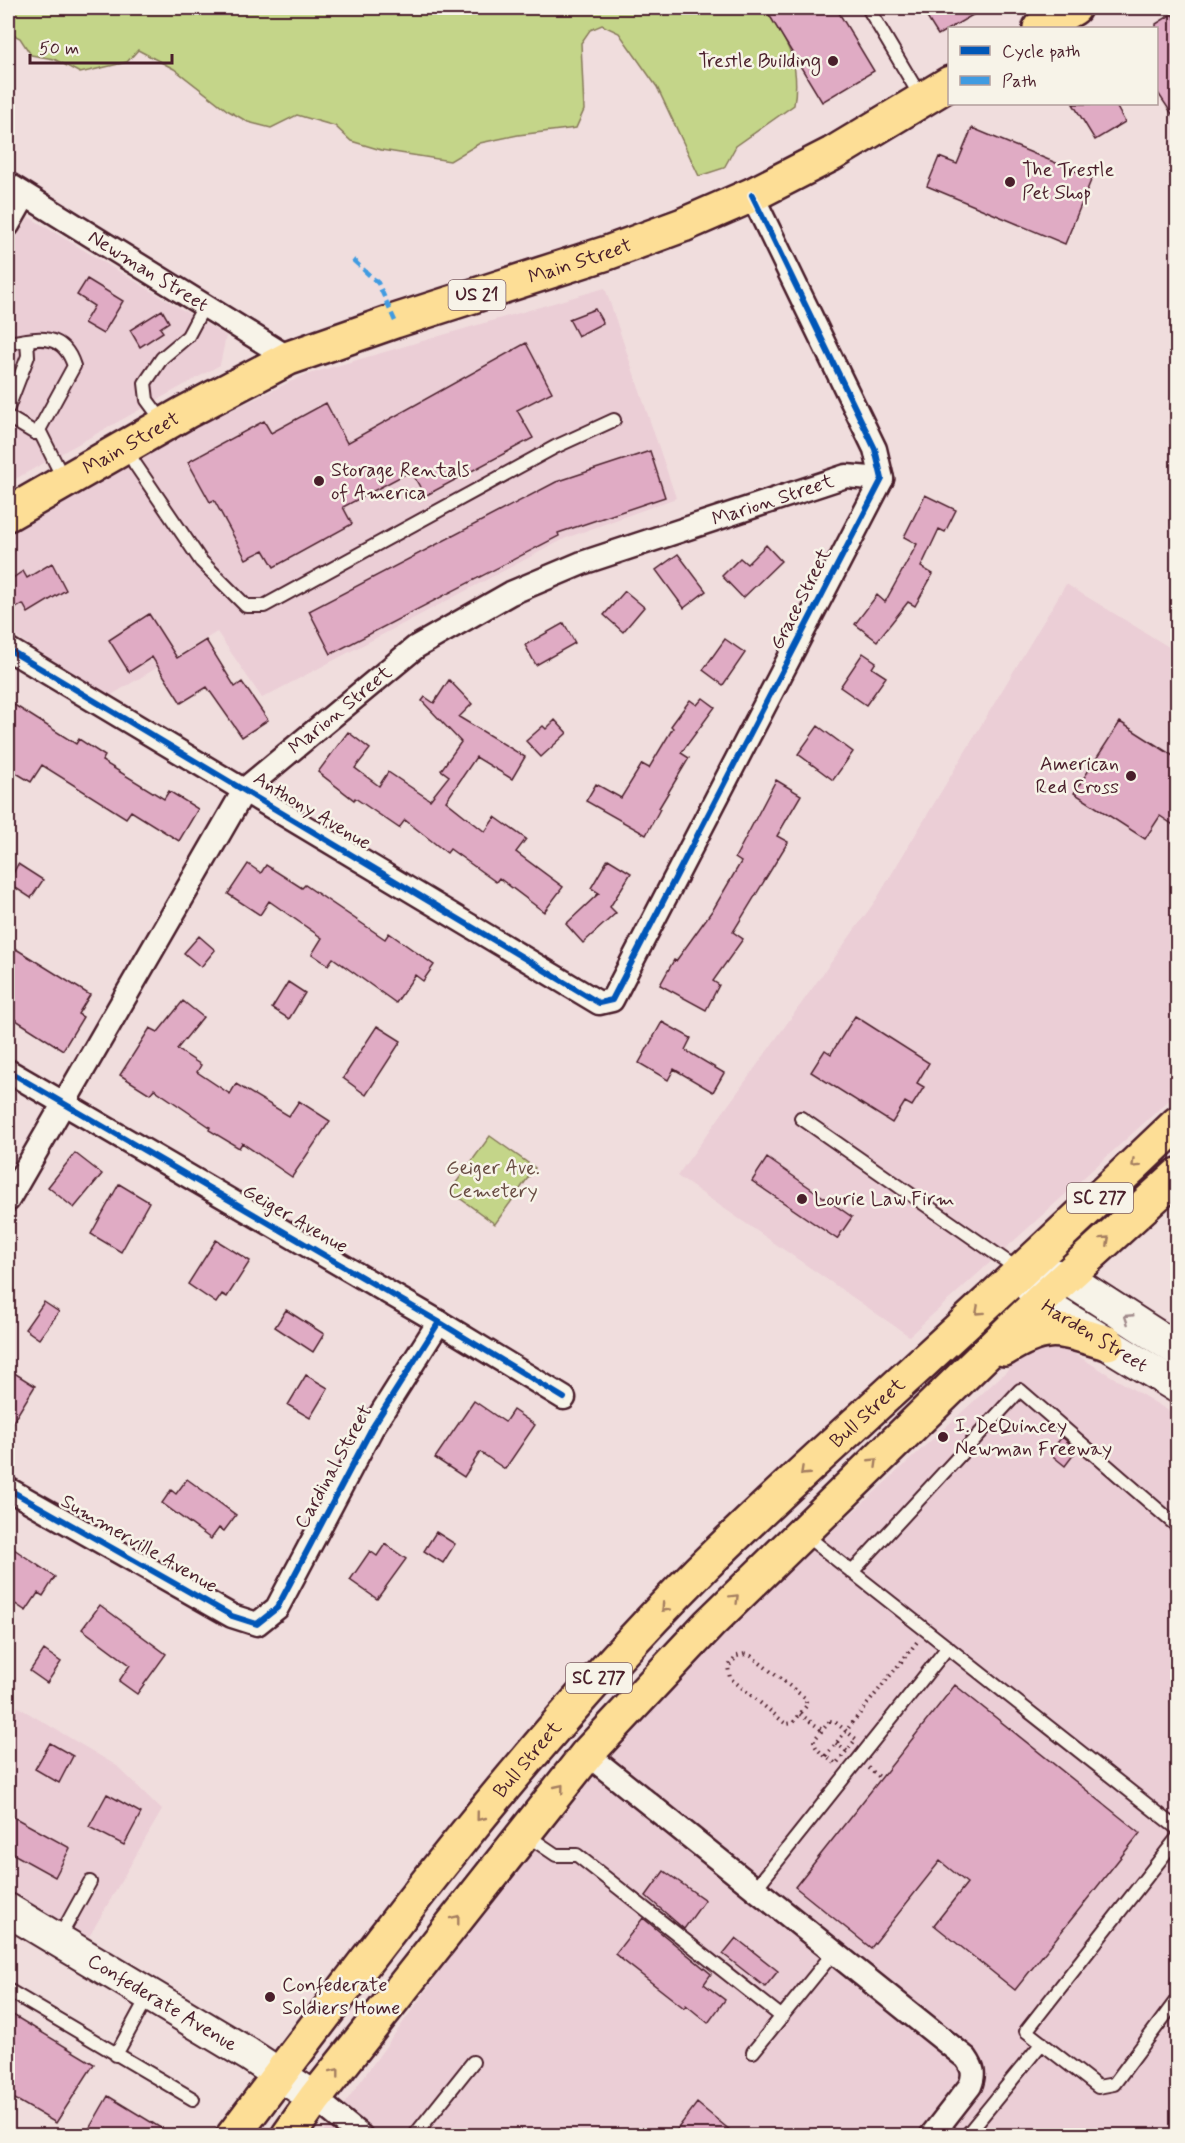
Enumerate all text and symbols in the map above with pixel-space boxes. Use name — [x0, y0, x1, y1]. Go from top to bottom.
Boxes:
scale bar — [30, 27, 172, 65]
legend — [948, 27, 1158, 105]
text: 50 m — [39, 37, 79, 61]
text: Cycle path — [1002, 40, 1080, 64]
place label: Trestle Building — [698, 48, 821, 76]
marker: Trestle Building — [826, 54, 840, 68]
text: Path — [1002, 70, 1037, 94]
place label: The Trestle Pet Shop — [1022, 157, 1115, 207]
marker: The Trestle Pet Shop — [1003, 175, 1017, 189]
street label: Newman Street — [83, 223, 214, 318]
street label: Main Street — [525, 232, 635, 291]
road number: US 21 — [448, 280, 506, 310]
street label: Main Street — [78, 405, 185, 482]
place label: Storage Rentals of America — [331, 457, 470, 507]
street label: Marion Street — [708, 467, 838, 533]
marker: Storage Rentals of America — [312, 474, 326, 488]
street label: Grace Street — [764, 543, 838, 655]
street label: Marion Street — [283, 659, 398, 761]
place label: American Red Cross — [1035, 751, 1119, 801]
street label: Anthony Avenue — [248, 765, 376, 857]
marker: American Red Cross — [1124, 769, 1138, 783]
park label: Geiger Ave. Cemetery — [446, 1155, 540, 1205]
one-way arrow — [1132, 1157, 1142, 1168]
street label: Geiger Avenue — [237, 1178, 353, 1260]
road number: SC 277 — [1067, 1183, 1133, 1213]
place label: Lourie Law Firm — [814, 1186, 955, 1213]
marker: Lourie Law Firm — [795, 1192, 809, 1206]
one-way arrow — [1099, 1236, 1110, 1247]
street label: Harden Street — [1036, 1293, 1153, 1379]
one-way arrow — [975, 1304, 985, 1315]
one-way arrow — [1124, 1314, 1135, 1325]
street label: Bull Street — [824, 1371, 911, 1454]
street label: Cardinal Street — [289, 1400, 379, 1534]
place label: I. DeQuincey Newman Freeway — [955, 1413, 1112, 1463]
marker: I. DeQuincey Newman Freeway — [936, 1430, 950, 1444]
one-way arrow — [867, 1458, 878, 1469]
one-way arrow — [801, 1464, 812, 1475]
street label: Summerville Avenue — [56, 1488, 222, 1600]
one-way arrow — [729, 1594, 739, 1605]
one-way arrow — [661, 1600, 672, 1611]
road number: SC 277 — [566, 1663, 632, 1693]
street label: Bull Street — [487, 1715, 568, 1804]
one-way arrow — [553, 1783, 564, 1794]
one-way arrow — [476, 1810, 487, 1821]
one-way arrow — [449, 1914, 460, 1925]
street label: Confederate Avenue — [82, 1947, 242, 2058]
place label: Confederate Soldiers Home — [282, 1972, 400, 2022]
marker: Confederate Soldiers Home — [263, 1990, 277, 2004]
one-way arrow — [328, 2068, 339, 2079]

